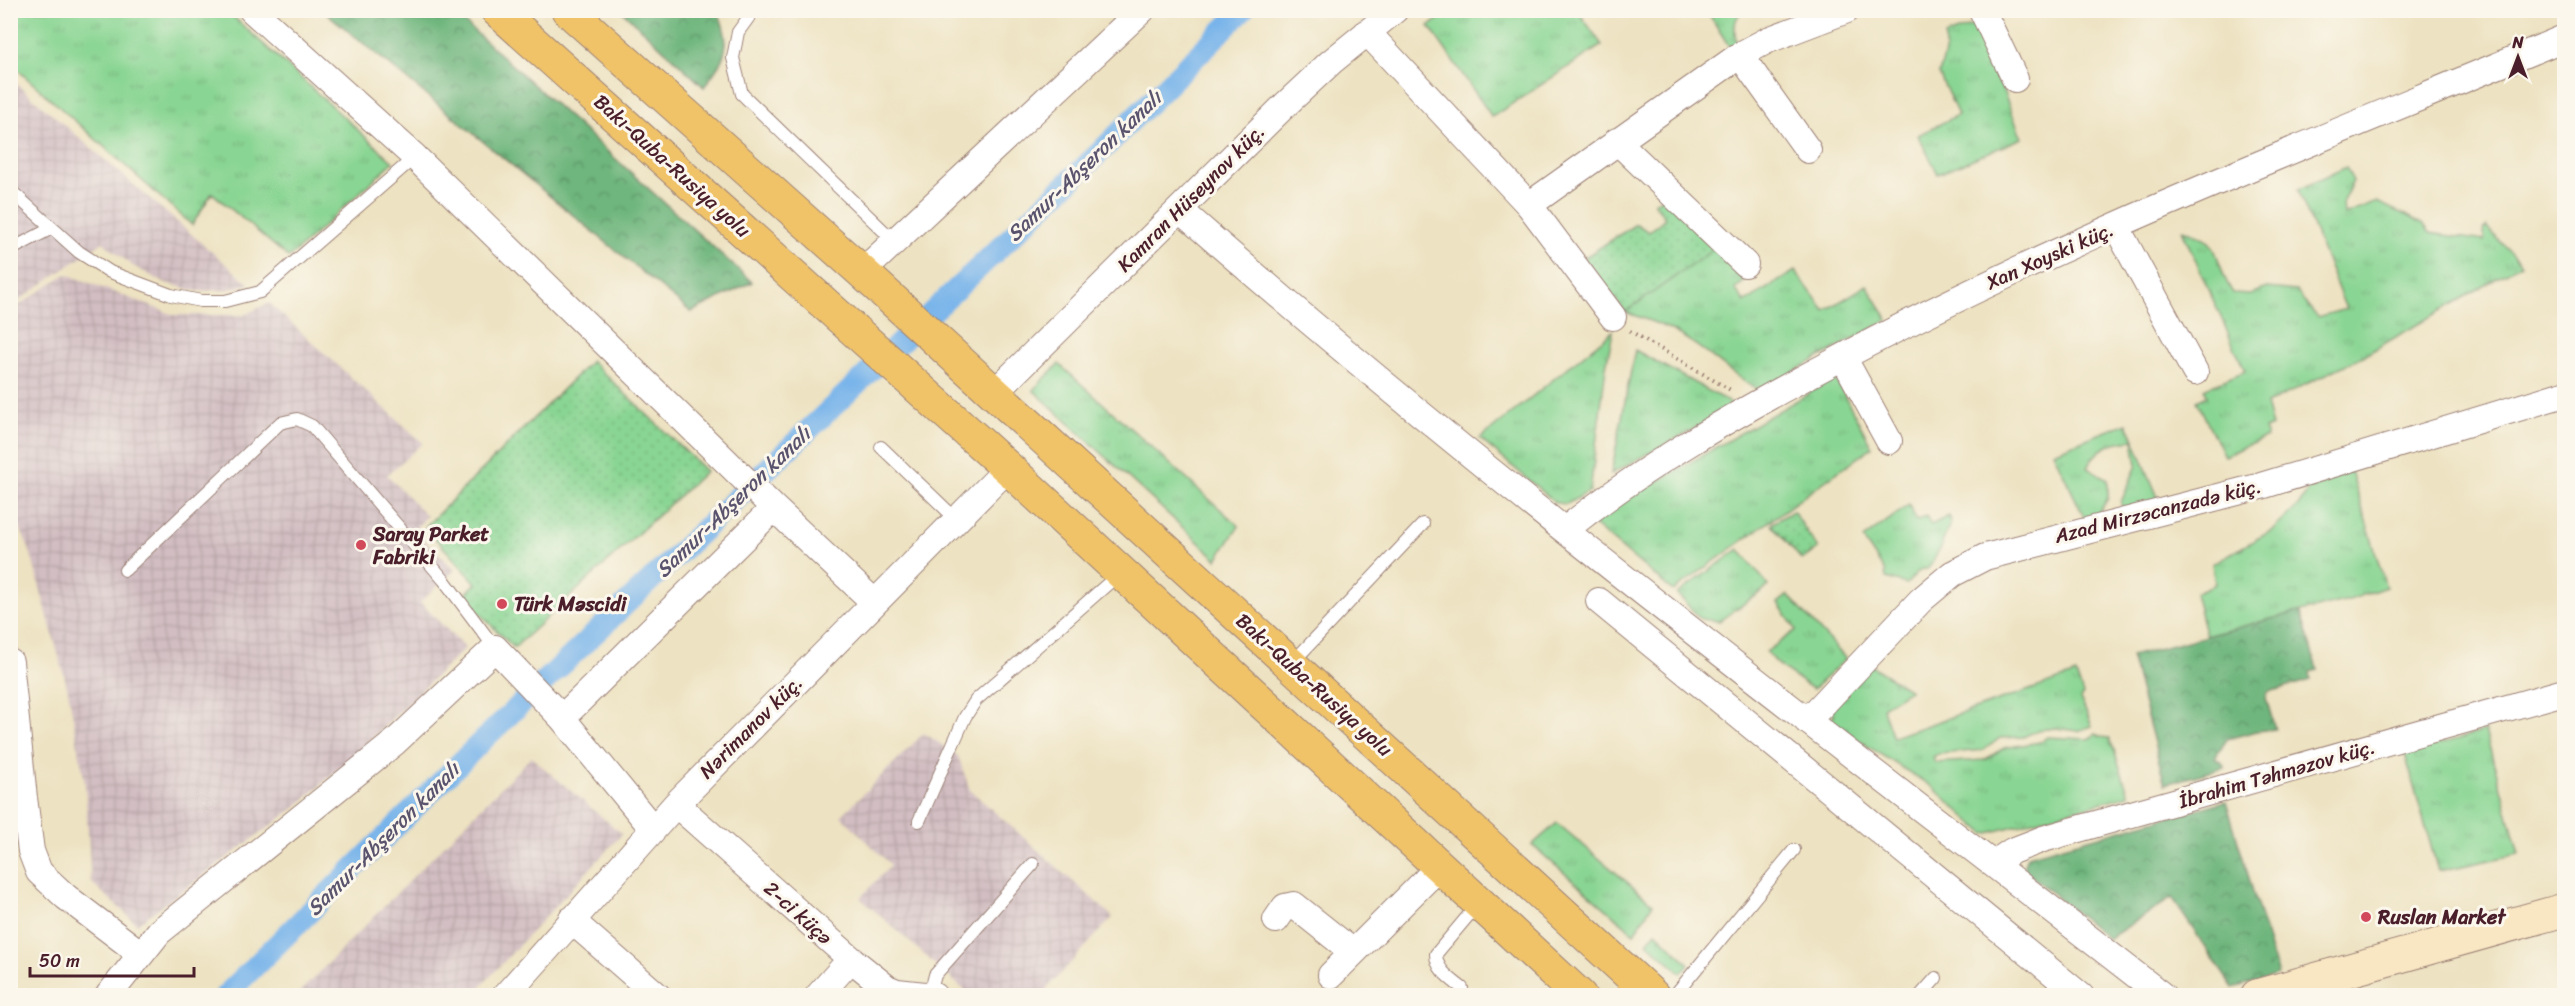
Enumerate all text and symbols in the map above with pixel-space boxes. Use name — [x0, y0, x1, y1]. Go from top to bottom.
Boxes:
north arrow — [2488, 27, 2548, 87]
text: N — [2511, 28, 2524, 57]
water label: Samur-Abşeron kanalı — [997, 79, 1173, 251]
street label: Bakı-Quba-Rusiya yolu — [585, 85, 759, 247]
street label: Kamran Hüseynov küç. — [1108, 115, 1274, 281]
street label: Xan Xoyski küç. — [1980, 212, 2120, 300]
water label: Samur-Abşeron kanalı — [646, 415, 822, 587]
street label: Azad Mirzəcanzadə küç. — [2050, 468, 2265, 554]
place label: Saray Parket Fabriki — [372, 517, 489, 575]
marker: Saray Parket Fabriki — [354, 538, 368, 552]
place label: Türk Məscidi — [514, 587, 628, 622]
marker: Türk Məscidi — [495, 597, 509, 611]
street label: Bakı-Quba-Rusiya yolu — [1227, 604, 1401, 766]
street label: Nərimanov küç. — [691, 667, 811, 787]
street label: İbrahim Təhməzov küç. — [2174, 729, 2379, 819]
water label: Samur-Abşeron kanalı — [297, 751, 471, 925]
street label: 2-ci küçə — [755, 872, 841, 954]
place label: Ruslan Market — [2377, 900, 2507, 935]
marker: Ruslan Market — [2359, 910, 2373, 924]
scale bar — [30, 940, 194, 978]
text: 50 m — [39, 945, 80, 977]

